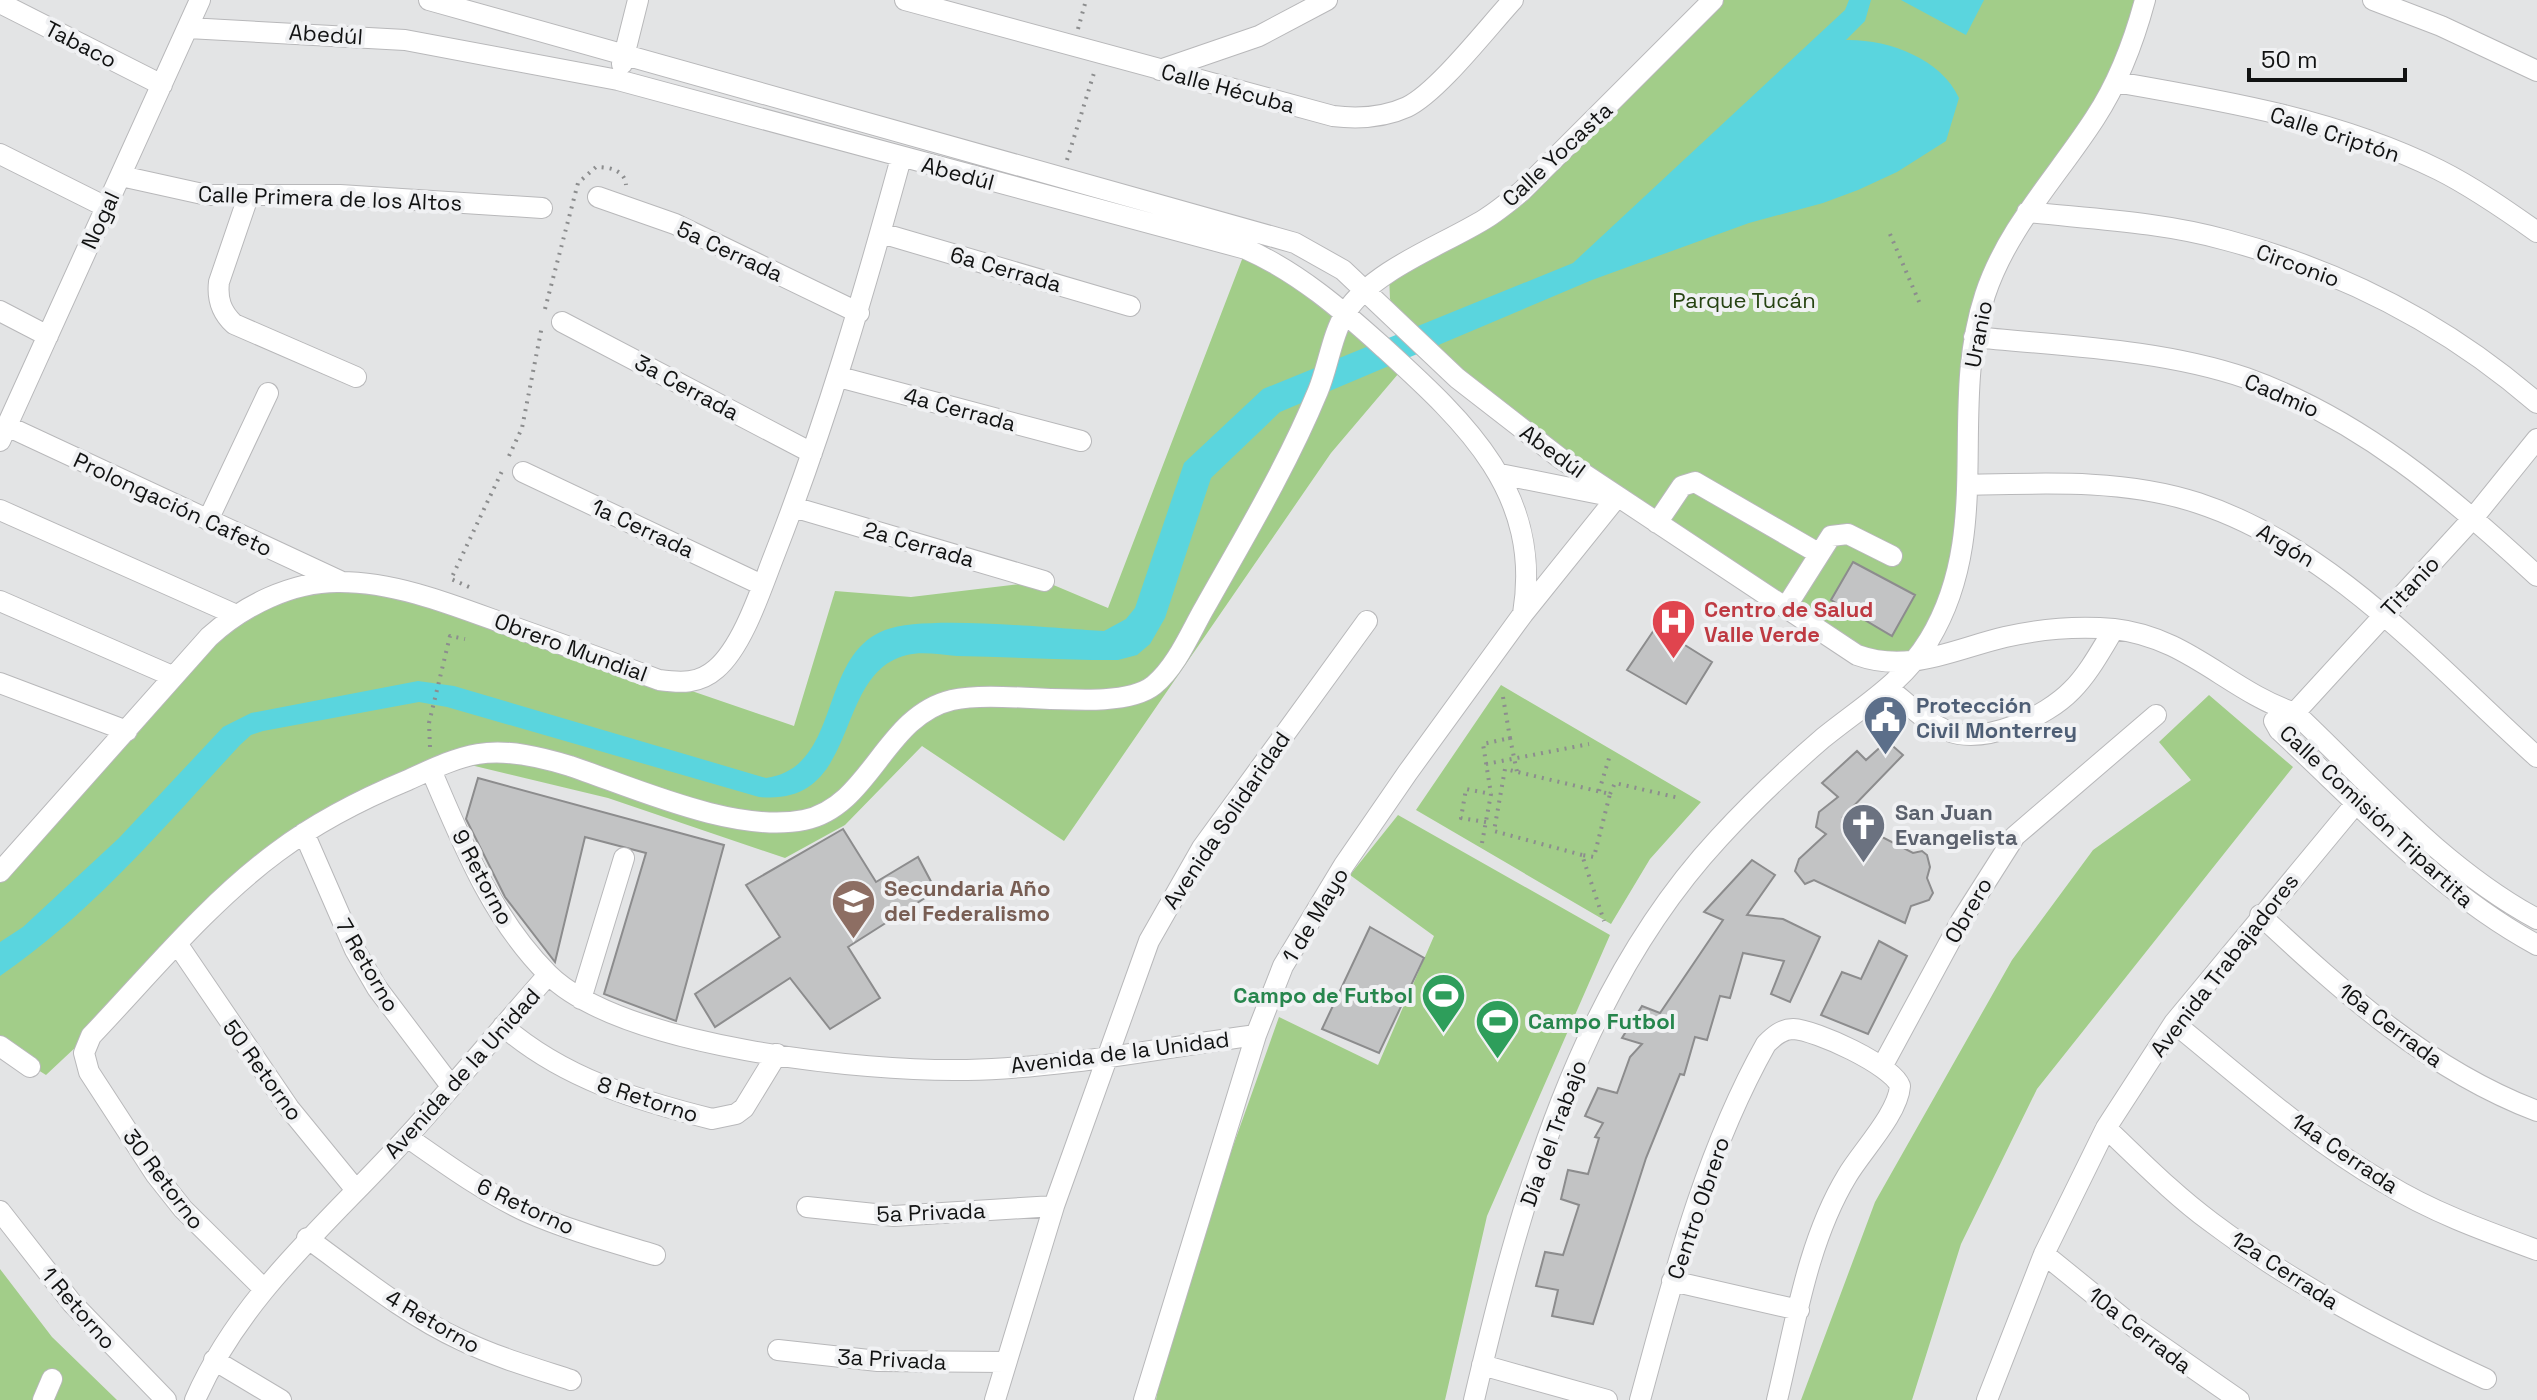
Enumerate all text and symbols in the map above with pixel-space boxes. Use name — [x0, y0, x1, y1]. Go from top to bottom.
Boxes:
street label: Tabaco — [40, 14, 122, 74]
street label: Abedúl — [288, 17, 364, 51]
scale bar — [2249, 32, 2405, 82]
text: 50 m — [2261, 44, 2318, 75]
street label: Calle Hécuba — [1158, 57, 1298, 119]
street label: Calle Yocasta — [1496, 96, 1618, 212]
street label: Calle Criptón — [2267, 100, 2403, 168]
street label: Abedúl — [919, 150, 997, 196]
street label: Calle Primera de los Altos — [197, 179, 463, 217]
street label: Nogal — [75, 187, 125, 253]
street label: 5a Cerrada — [672, 214, 788, 288]
street label: Circonio — [2253, 237, 2343, 293]
street label: 6a Cerrada — [947, 240, 1065, 298]
park label: Parque Tucán — [1672, 286, 1816, 314]
street label: Uranio — [1958, 298, 1998, 370]
street label: 3a Cerrada — [630, 348, 744, 426]
street label: Cadmio — [2240, 367, 2324, 423]
street label: 4a Cerrada — [901, 381, 1019, 437]
street label: Abedúl — [1515, 418, 1591, 484]
street label: Prolongación Cafeto — [69, 446, 277, 562]
street label: 1a Cerrada — [587, 492, 699, 564]
street label: 2a Cerrada — [860, 515, 978, 573]
street label: Argón — [2252, 517, 2320, 573]
street label: Titanio — [2375, 550, 2445, 622]
place label: Centro de Salud Valle Verde — [1704, 595, 1873, 648]
hospital icon: Centro de Salud Valle Verde — [1649, 598, 1697, 661]
street label: Obrero Mundial — [491, 606, 651, 688]
place label: Protección Civil Monterrey — [1916, 691, 2077, 744]
public building icon: Protección Civil Monterrey — [1861, 694, 1909, 757]
street label: Calle Comisión Tripartita — [2274, 719, 2480, 914]
street label: Avenida Solidaridad — [1156, 726, 1296, 914]
place label: San Juan Evangelista — [1895, 798, 2018, 851]
church icon: San Juan Evangelista — [1840, 801, 1888, 864]
street label: 9 Retorno — [446, 824, 520, 930]
street label: 1 de Mayo — [1276, 862, 1354, 968]
street label: Avenida Trabajadores — [2144, 868, 2304, 1062]
street label: Obrero — [1938, 872, 1998, 948]
place label: Secundaria Año del Federalismo — [884, 874, 1050, 927]
school or university icon: Secundaria Año del Federalismo — [829, 877, 877, 940]
street label: 7 Retorno — [330, 913, 406, 1017]
sports icon: Campo de Futbol — [1420, 971, 1468, 1034]
street label: 16a Cerrada — [2333, 977, 2449, 1074]
place label: Campo de Futbol — [1233, 981, 1413, 1009]
street label: Avenida de la Unidad — [378, 982, 546, 1164]
sports icon: Campo Futbol — [1473, 997, 1521, 1060]
place label: Campo Futbol — [1528, 1007, 1675, 1035]
street label: 50 Retorno — [217, 1014, 309, 1126]
street label: Avenida de la Unidad — [1009, 1025, 1231, 1079]
street label: Día del Trabajo — [1514, 1056, 1592, 1210]
street label: 8 Retorno — [594, 1070, 702, 1128]
street label: 14a Cerrada — [2286, 1107, 2404, 1199]
street label: 30 Retorno — [117, 1123, 211, 1235]
street label: Centro Obrero — [1661, 1133, 1735, 1283]
street label: 6 Retorno — [473, 1171, 579, 1241]
street label: 5a Privada — [876, 1196, 986, 1228]
street label: 12a Cerrada — [2226, 1225, 2345, 1316]
street label: 1 Retorno — [36, 1261, 122, 1355]
street label: 10a Cerrada — [2082, 1281, 2198, 1379]
street label: 4 Retorno — [381, 1283, 485, 1359]
street label: 3a Privada — [837, 1342, 948, 1376]

